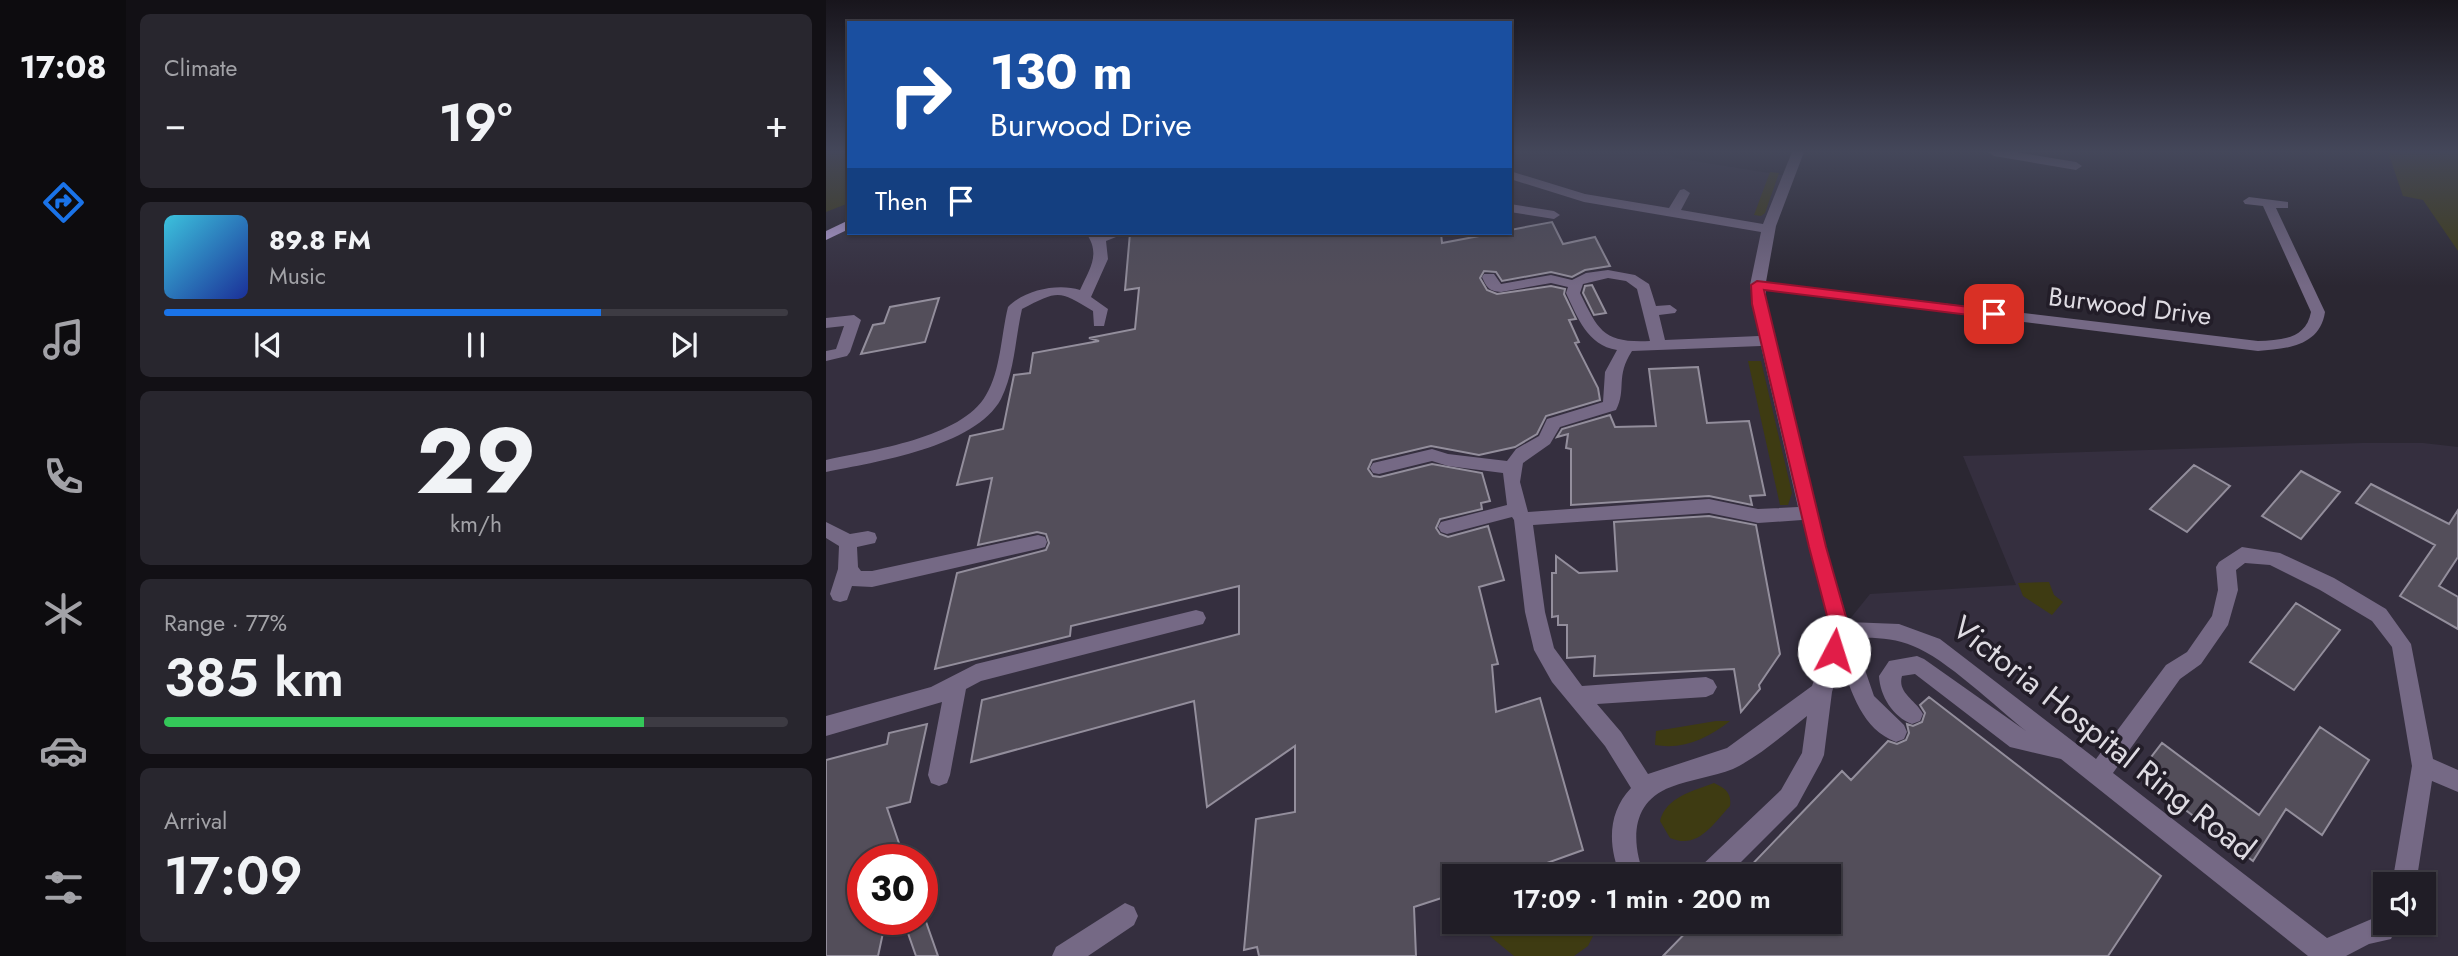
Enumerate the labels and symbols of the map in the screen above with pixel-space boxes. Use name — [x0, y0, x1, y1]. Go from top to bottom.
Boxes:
street label: Burwood Drive — [2046, 277, 2214, 335]
pin — [1964, 284, 2024, 344]
street label: Victoria Hospital Ring Road — [1943, 605, 2265, 871]
position arrow — [1797, 614, 1871, 688]
speed limit sign: 30 — [847, 844, 938, 935]

